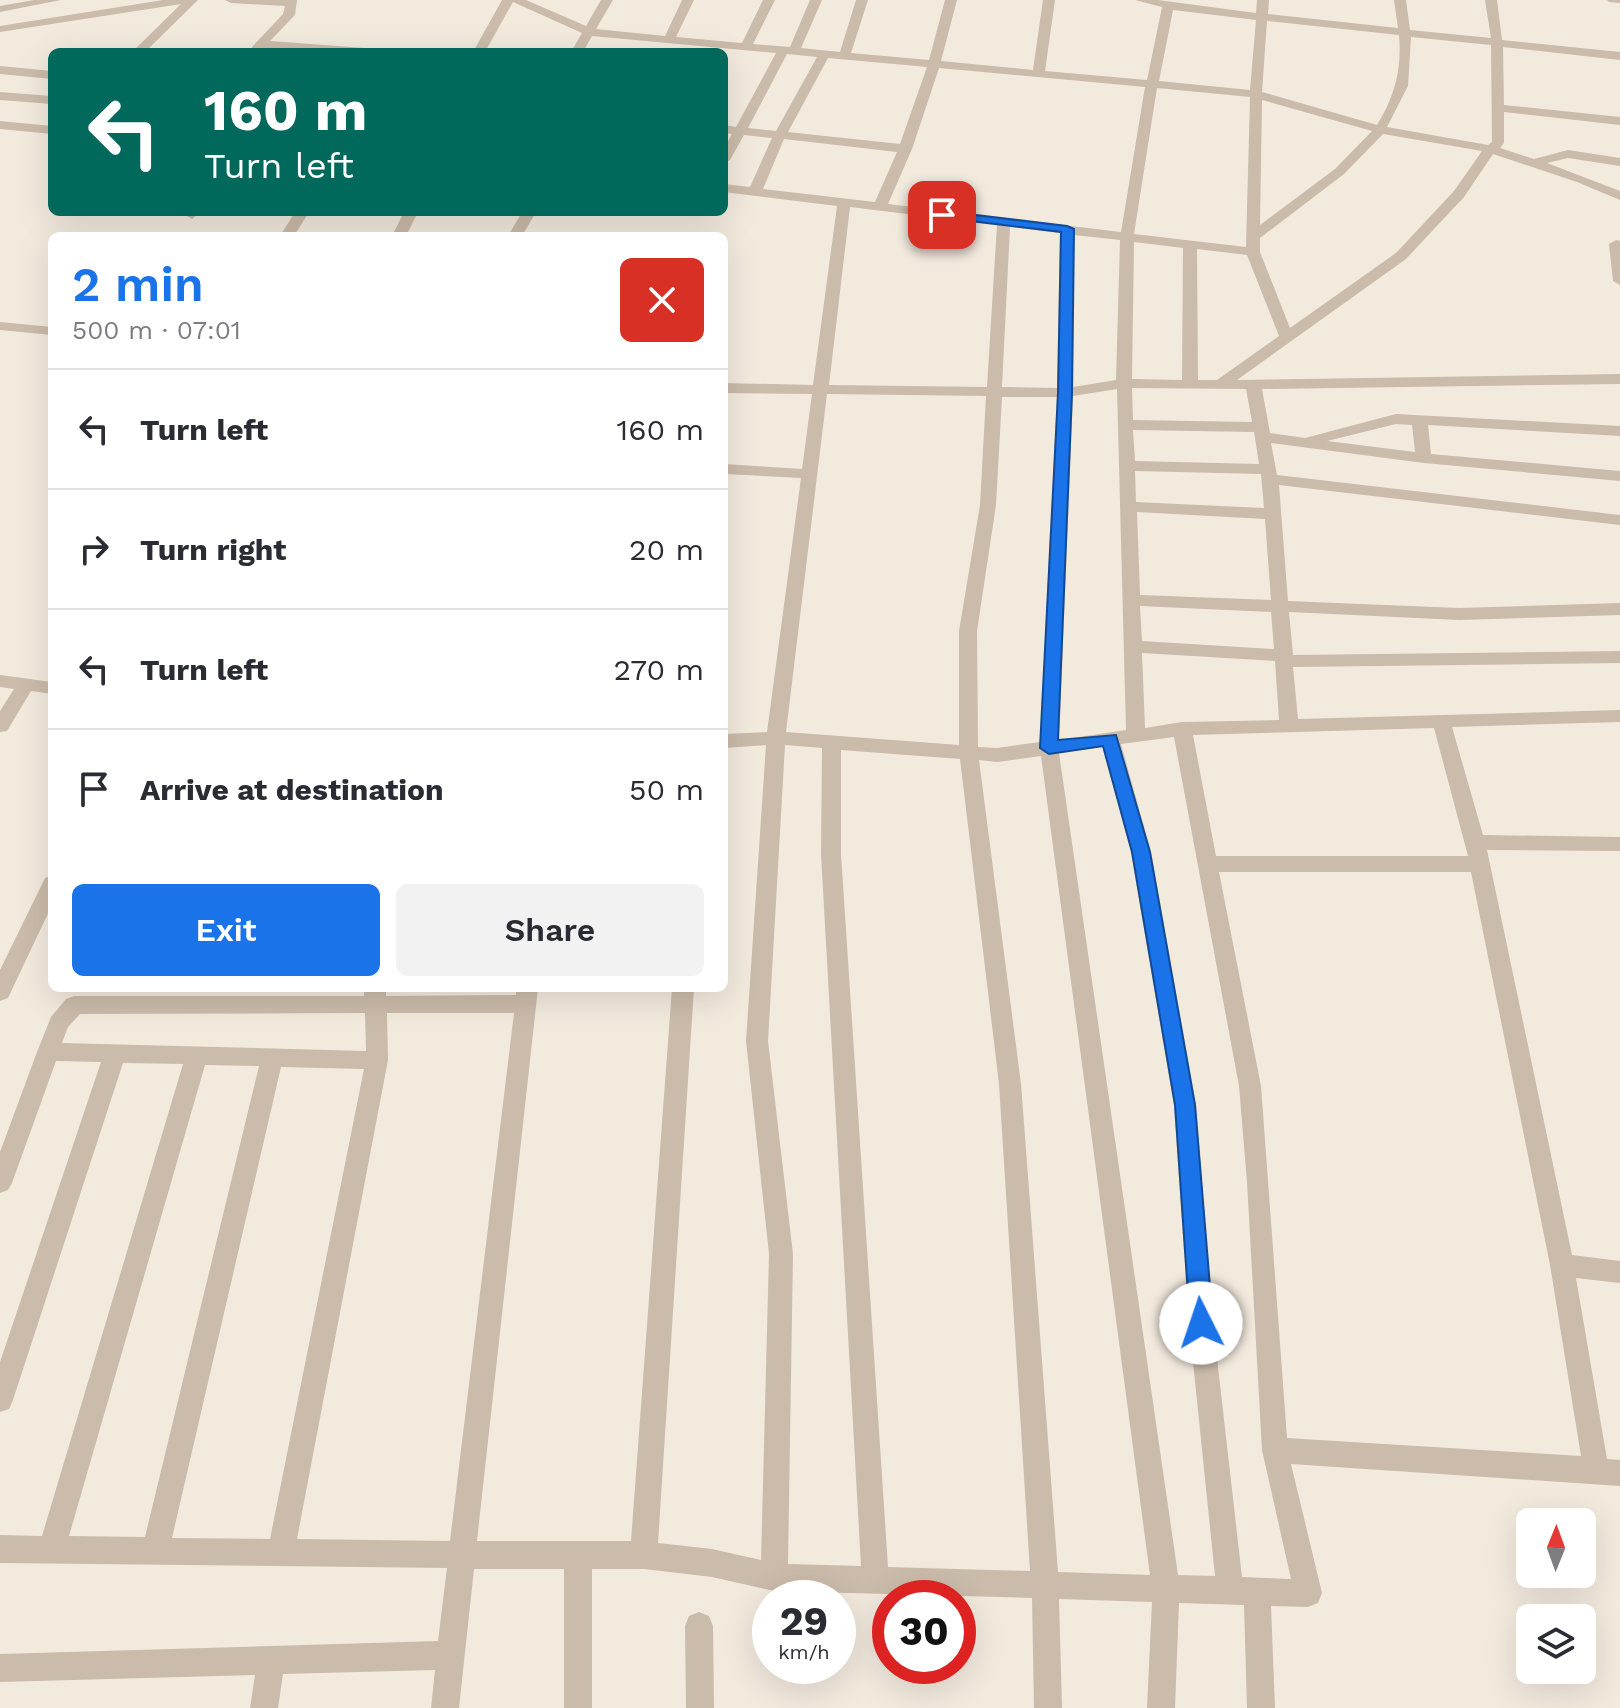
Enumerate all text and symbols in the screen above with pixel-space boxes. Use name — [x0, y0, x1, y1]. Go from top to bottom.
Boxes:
text: 160 m — [204, 78, 367, 144]
icon: left — [72, 80, 176, 184]
text: Turn left — [204, 145, 354, 187]
pin — [908, 181, 976, 249]
icon: arrive — [920, 193, 964, 237]
text: 2 min — [72, 256, 204, 313]
button: close — [620, 258, 704, 342]
text: 500 m · 07:01 — [72, 315, 241, 345]
icon: left — [72, 407, 116, 451]
text: Turn left — [140, 412, 268, 447]
text: 160 m — [617, 412, 704, 447]
icon: right — [72, 527, 116, 571]
text: Turn right — [140, 532, 286, 567]
text: 20 m — [629, 532, 704, 567]
icon: left — [72, 647, 116, 691]
text: Turn left — [140, 652, 268, 687]
text: 270 m — [613, 652, 704, 687]
icon: arrive — [72, 767, 116, 811]
text: Arrive at destination — [140, 772, 444, 807]
text: 50 m — [629, 772, 704, 807]
button: Exit — [72, 884, 380, 976]
button: Share — [396, 884, 704, 976]
position arrow — [1159, 1281, 1243, 1365]
north arrow — [1516, 1508, 1596, 1588]
map controls — [1516, 1508, 1596, 1684]
speed limit sign: 30 — [872, 1580, 976, 1684]
text: 29 — [780, 1598, 828, 1645]
button: layers — [1516, 1604, 1596, 1684]
text: km/h — [778, 1640, 830, 1664]

